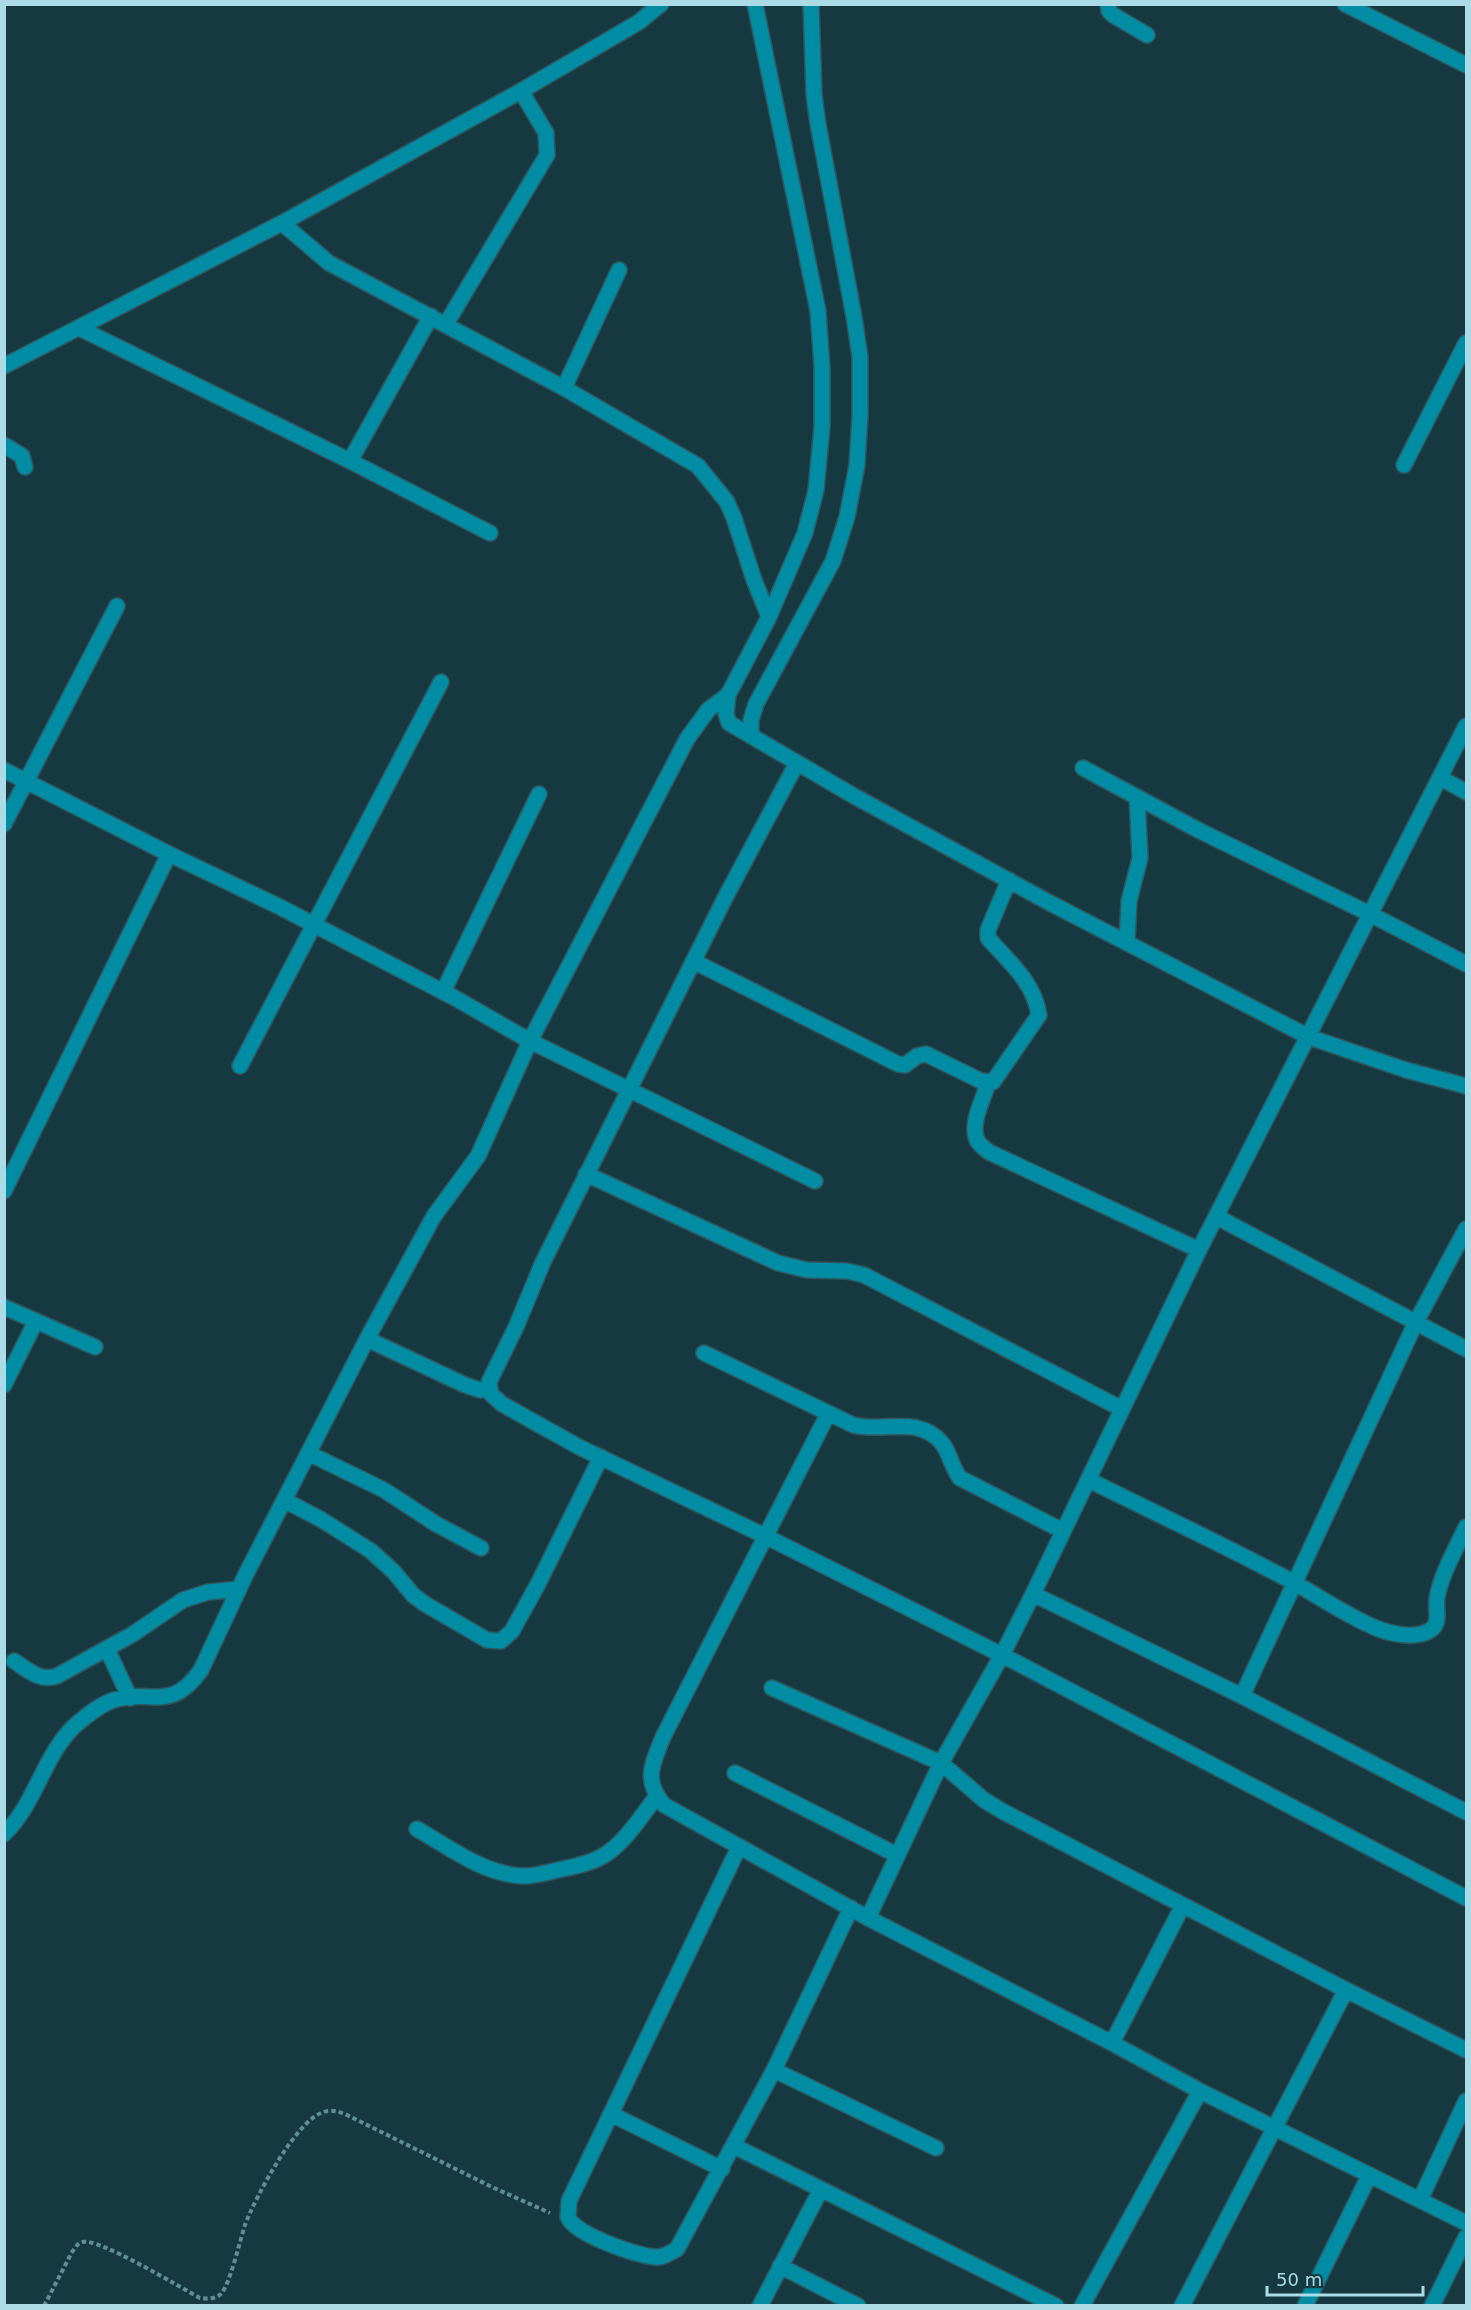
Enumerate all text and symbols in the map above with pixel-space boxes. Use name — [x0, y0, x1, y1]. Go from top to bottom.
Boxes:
scale bar — [1267, 2259, 1423, 2297]
text: 50 m — [1276, 2269, 1322, 2290]

